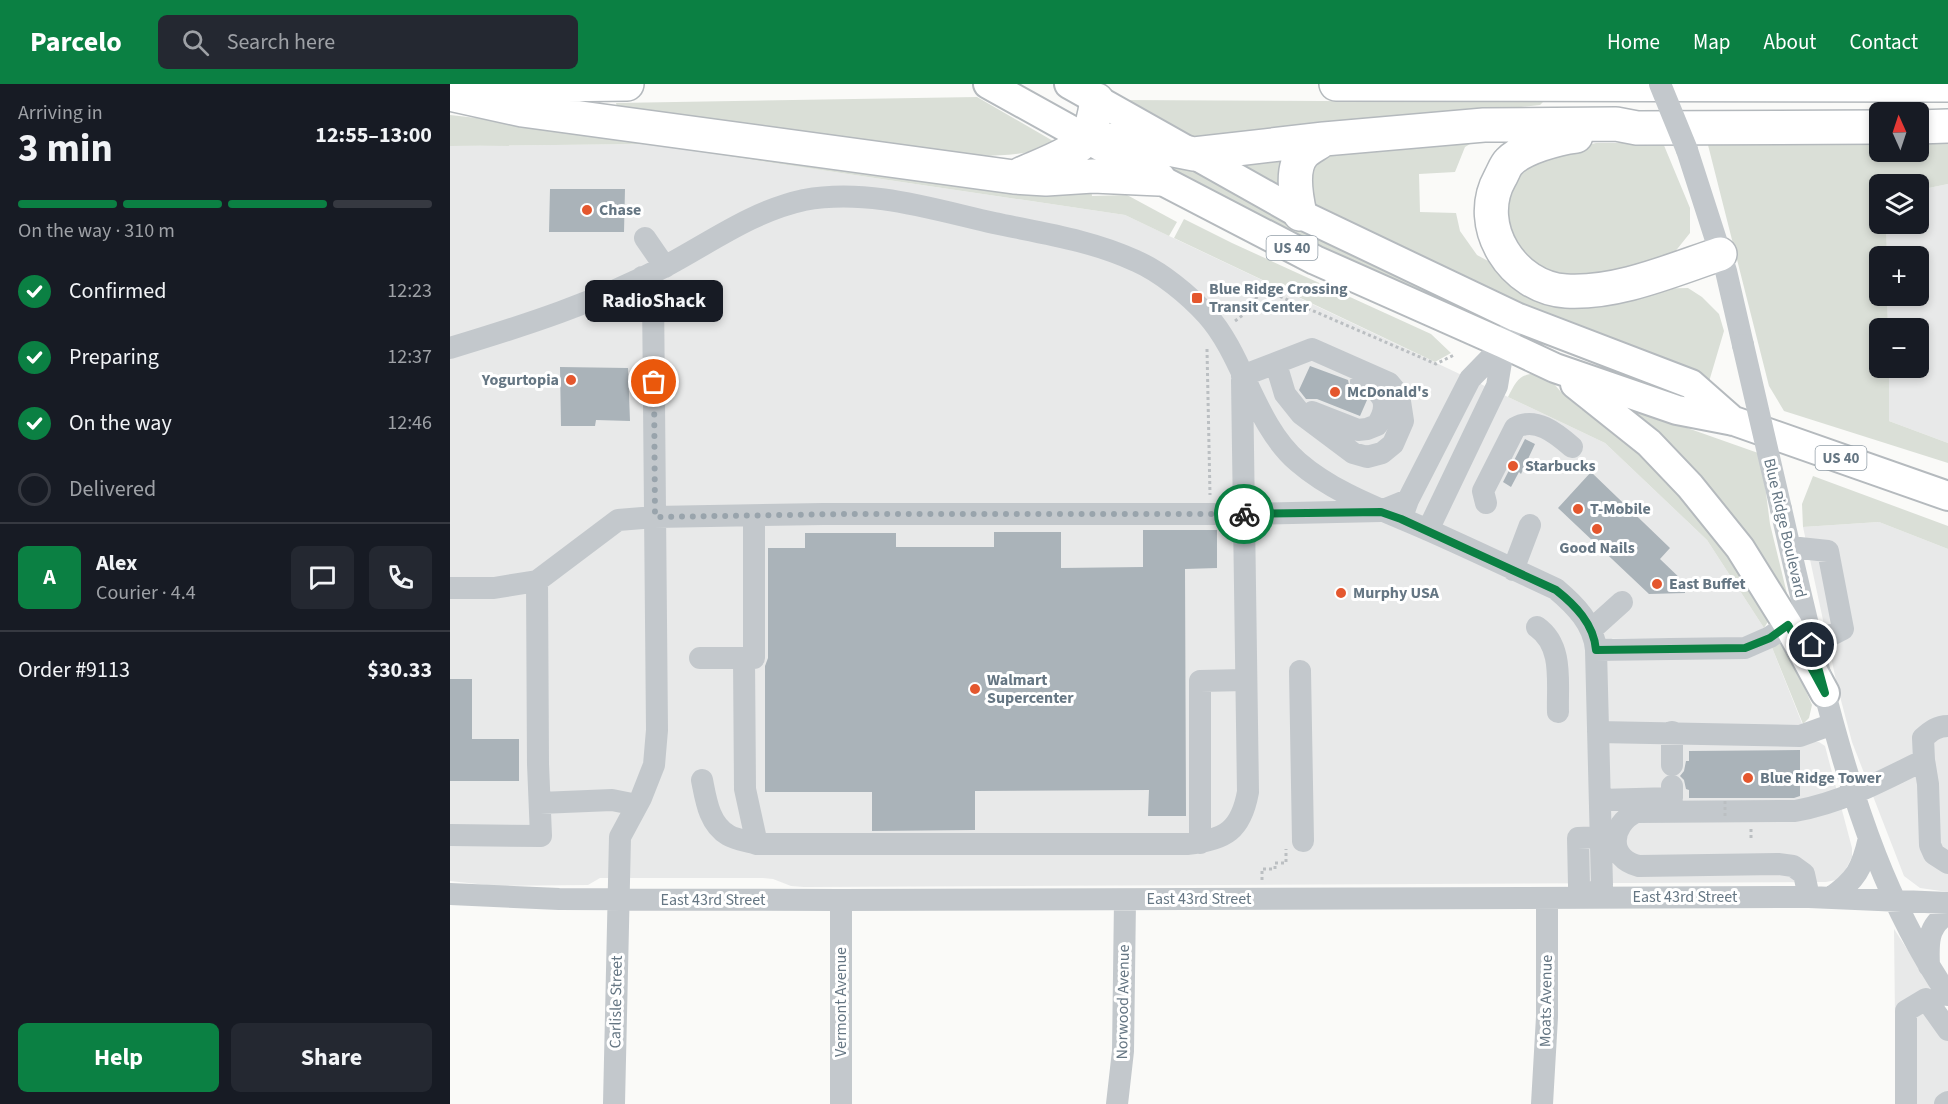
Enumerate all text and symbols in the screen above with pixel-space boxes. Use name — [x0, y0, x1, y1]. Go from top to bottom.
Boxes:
search box — [158, 15, 578, 69]
text: Parcelo — [30, 22, 122, 62]
icon: search — [179, 26, 212, 59]
text: Search here — [227, 26, 335, 58]
text: Home — [1607, 27, 1660, 57]
text: Map — [1693, 27, 1731, 57]
text: About — [1764, 27, 1816, 57]
text: Contact — [1849, 27, 1918, 57]
text: Arriving in — [18, 99, 103, 127]
north arrow — [1869, 102, 1929, 162]
map controls — [1869, 102, 1929, 378]
text: 12:55–13:00 — [315, 119, 432, 151]
text: 3 min — [18, 121, 113, 177]
button: layers — [1869, 174, 1929, 234]
place label: Chase — [599, 199, 641, 221]
marker: Chase — [580, 203, 594, 217]
text: On the way · 310 m — [18, 217, 175, 245]
road number: US 40 — [1266, 236, 1318, 260]
button: + — [1869, 246, 1929, 306]
icon: check — [18, 275, 51, 308]
text: Confirmed — [69, 275, 166, 307]
text: 12:23 — [387, 277, 432, 305]
place label: Blue Ridge Crossing Transit Center — [1209, 278, 1348, 318]
callout: RadioShack — [585, 280, 723, 322]
text: RadioShack — [602, 287, 706, 315]
marker: Blue Ridge Crossing Transit Center — [1190, 291, 1204, 305]
button: − — [1869, 318, 1929, 378]
icon: check — [18, 341, 51, 374]
text: Preparing — [69, 341, 159, 373]
text: 12:37 — [387, 343, 432, 371]
pin — [628, 356, 679, 407]
icon: bag — [637, 365, 670, 398]
place label: Yogurtopia — [481, 369, 559, 391]
marker: Yogurtopia — [564, 373, 578, 387]
place label: McDonald's — [1347, 381, 1429, 403]
marker: McDonald's — [1328, 385, 1342, 399]
icon: check — [18, 407, 51, 440]
text: On the way — [69, 407, 172, 439]
text: 12:46 — [387, 409, 432, 437]
road number: US 40 — [1816, 446, 1866, 470]
place label: Starbucks — [1525, 455, 1596, 477]
street label: Blue Ridge Boulevard — [1758, 456, 1812, 600]
marker: Starbucks — [1506, 459, 1520, 473]
text: Delivered — [69, 473, 156, 505]
courier — [1214, 484, 1274, 544]
icon: bike — [1228, 498, 1261, 531]
place label: T-Mobile — [1590, 498, 1651, 520]
marker: T-Mobile — [1571, 502, 1585, 516]
marker: Good Nails — [1590, 522, 1604, 536]
place label: Good Nails — [1559, 537, 1635, 559]
button: chat — [291, 546, 354, 609]
button: phone — [369, 546, 432, 609]
text: Alex — [96, 547, 137, 579]
text: A — [43, 561, 56, 593]
place label: East Buffet — [1669, 573, 1746, 595]
marker: East Buffet — [1650, 577, 1664, 591]
text: Courier · 4.4 — [96, 579, 196, 607]
place label: Murphy USA — [1353, 582, 1440, 604]
marker: Murphy USA — [1334, 586, 1348, 600]
pin — [1786, 619, 1837, 670]
icon: home — [1795, 628, 1828, 661]
text: Order #9113 — [18, 654, 130, 686]
text: $30.33 — [367, 654, 432, 686]
place label: Walmart Supercenter — [987, 669, 1074, 709]
marker: Walmart Supercenter — [968, 682, 982, 696]
place label: Blue Ridge Tower — [1760, 767, 1882, 789]
marker: Blue Ridge Tower — [1741, 771, 1755, 785]
street label: East 43rd Street — [1633, 886, 1738, 908]
street label: East 43rd Street — [1147, 888, 1252, 910]
street label: East 43rd Street — [661, 889, 766, 911]
street label: Norwood Avenue — [1111, 944, 1135, 1060]
street label: Vermont Avenue — [830, 947, 852, 1057]
street label: Carlisle Street — [604, 955, 628, 1049]
street label: Moats Avenue — [1534, 955, 1558, 1047]
button: Help — [18, 1023, 219, 1092]
button: Share — [231, 1023, 432, 1092]

